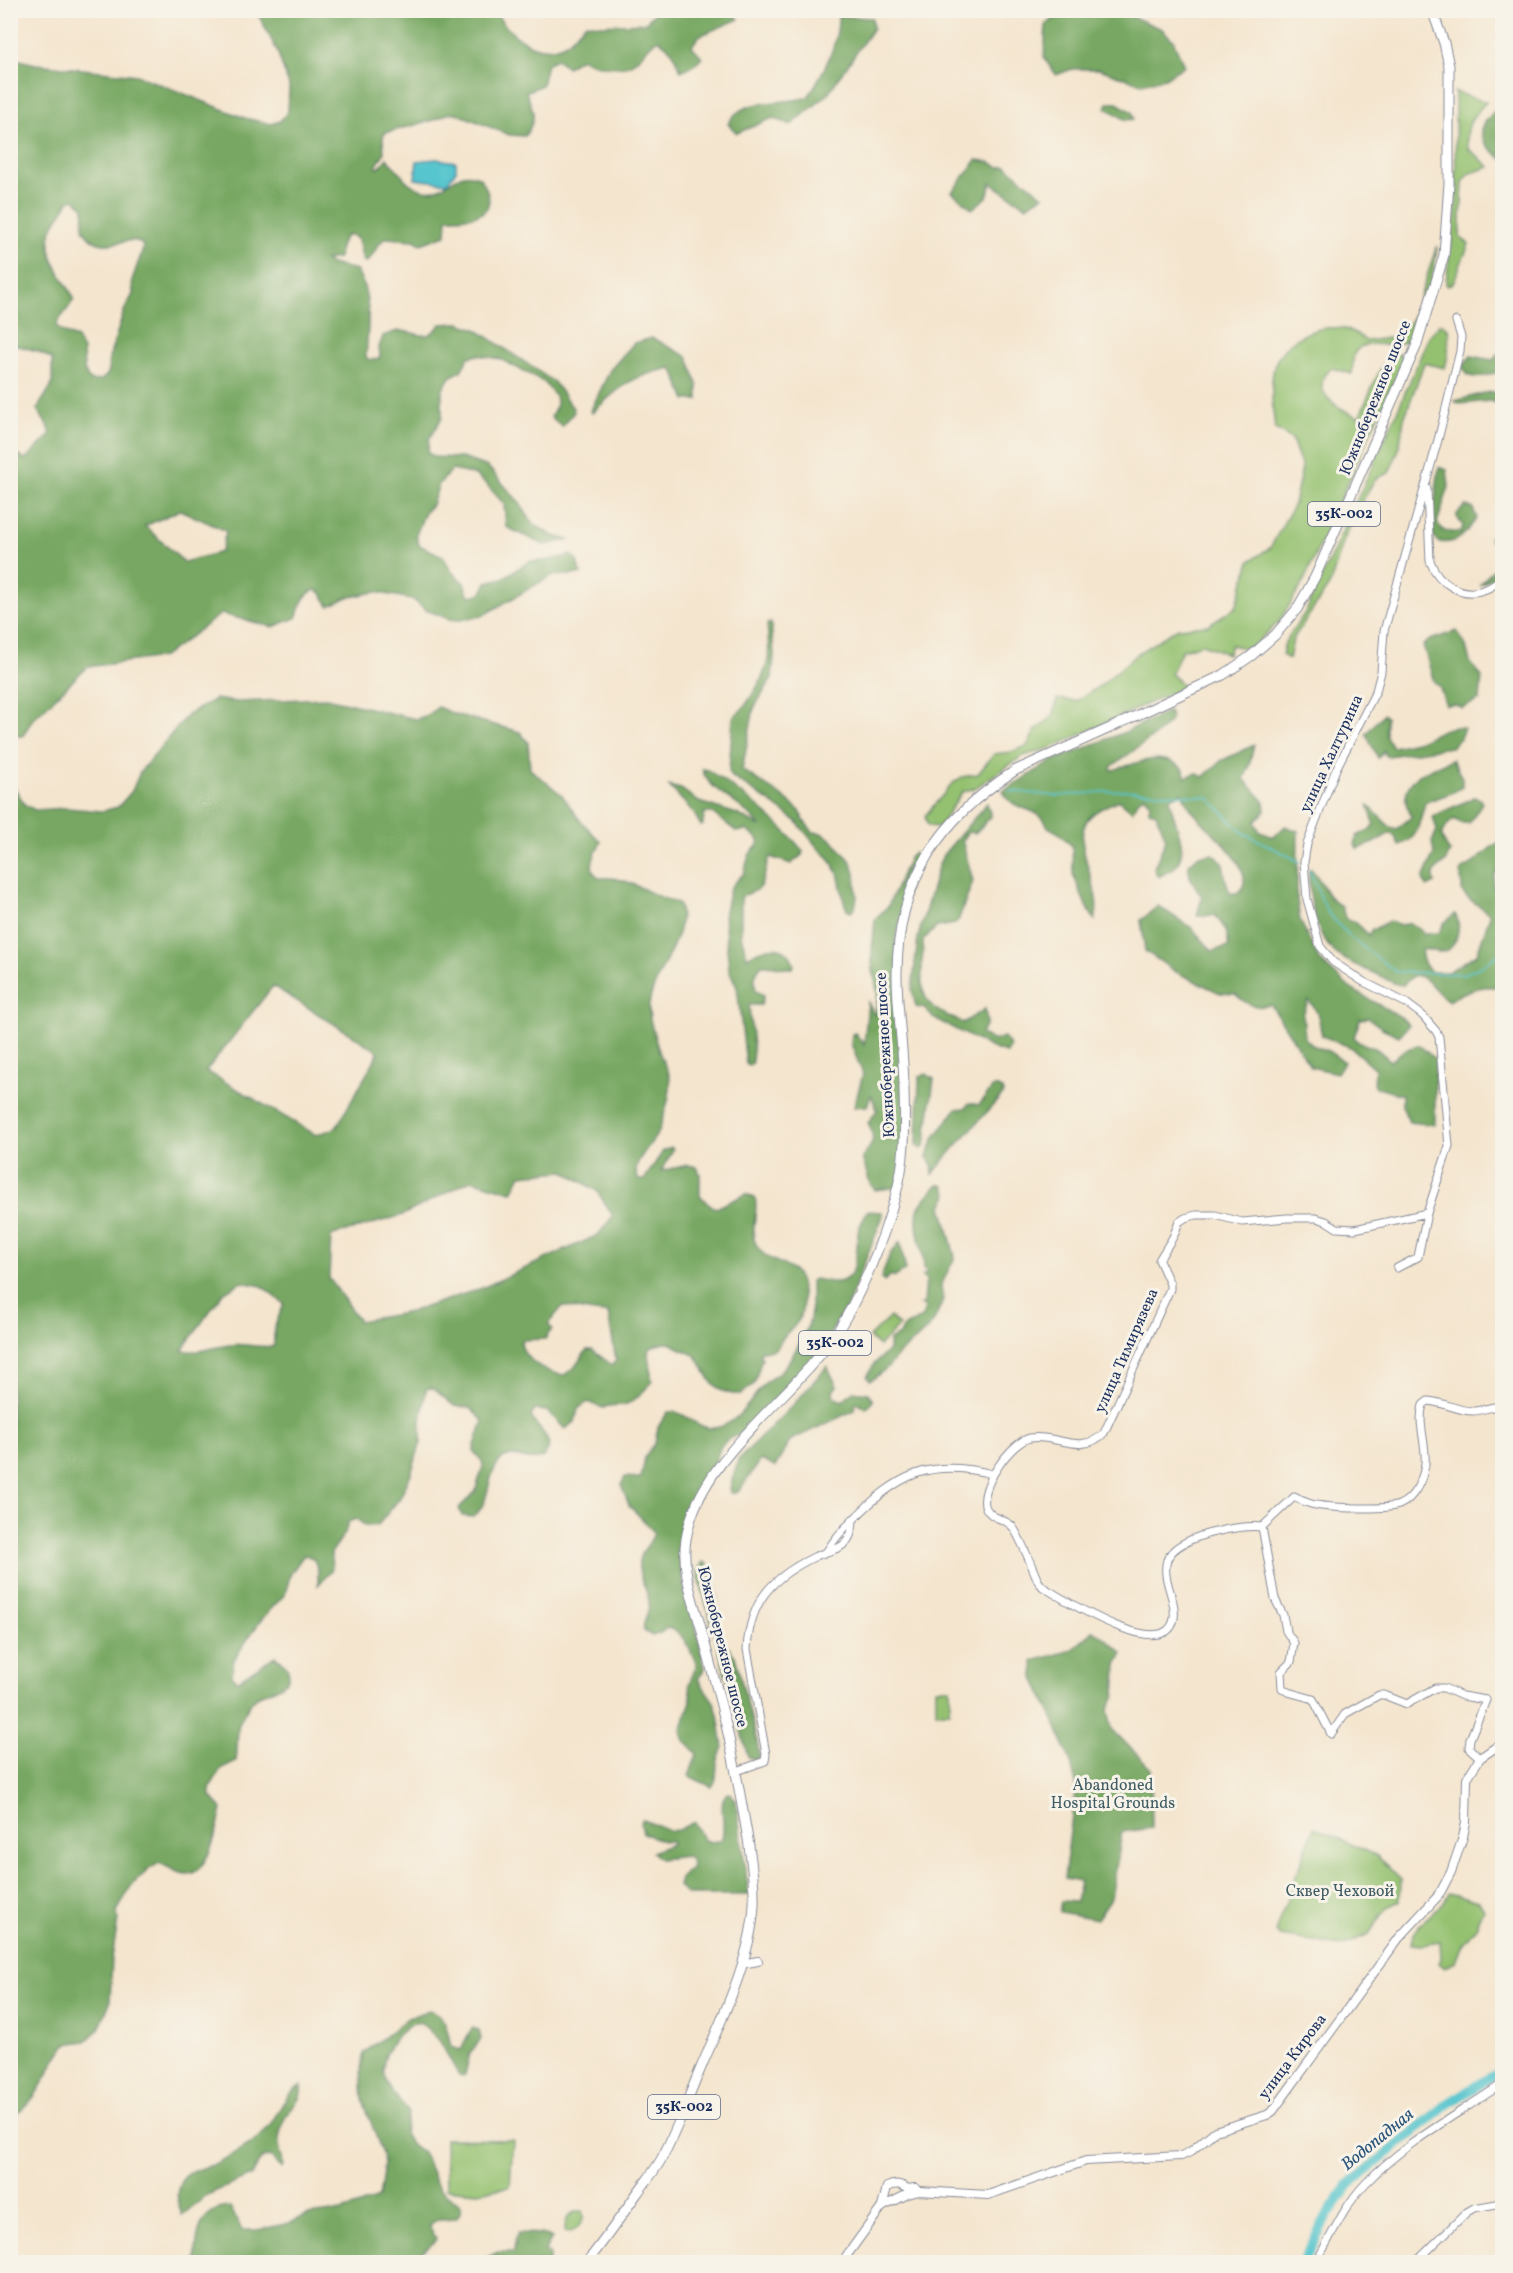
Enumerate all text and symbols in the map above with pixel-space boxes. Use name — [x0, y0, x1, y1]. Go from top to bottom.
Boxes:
street label: Южнобережное шоссе — [1335, 317, 1417, 479]
road number: 35К-002 — [1308, 502, 1380, 526]
street label: улица Халтурина — [1295, 691, 1369, 817]
street label: Южнобережное шоссе — [871, 972, 901, 1138]
street label: улица Тимирязева — [1090, 1285, 1164, 1417]
road number: 35К-002 — [799, 1331, 871, 1355]
street label: Южнобережное шоссе — [691, 1564, 753, 1730]
park label: Abandoned Hospital Grounds — [1051, 1775, 1175, 1815]
park label: Сквер Чеховой — [1286, 1881, 1395, 1903]
street label: улица Кирова — [1253, 2010, 1333, 2104]
road number: 35К-002 — [648, 2095, 720, 2119]
water label: Водопадная — [1336, 2103, 1420, 2177]

